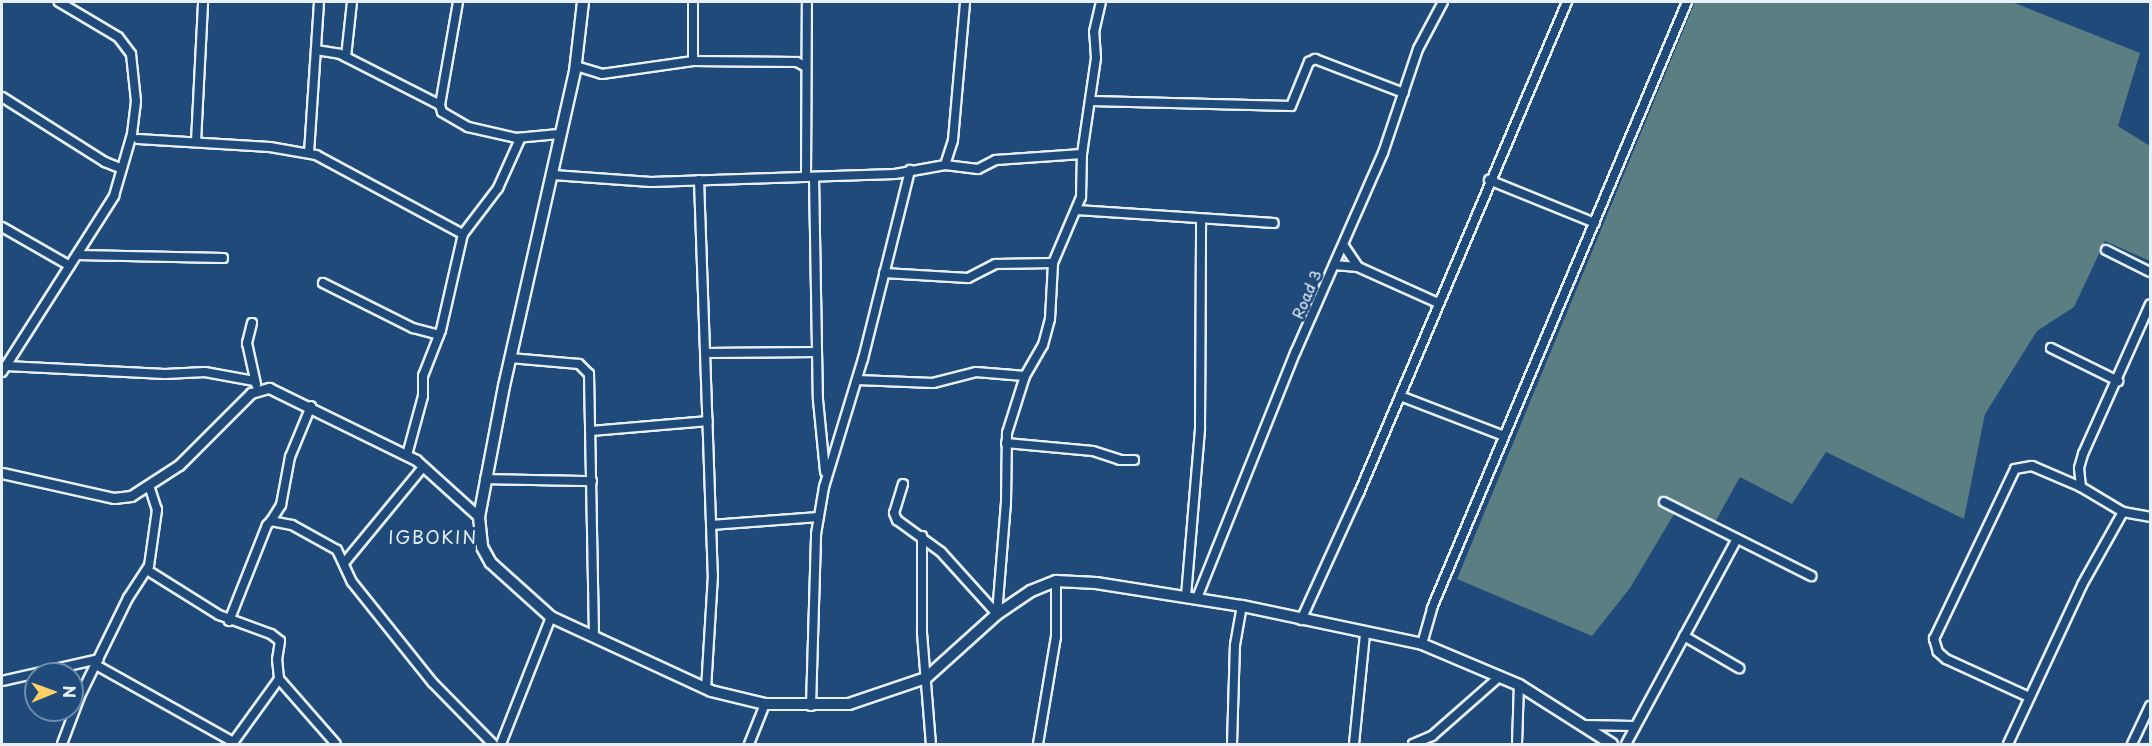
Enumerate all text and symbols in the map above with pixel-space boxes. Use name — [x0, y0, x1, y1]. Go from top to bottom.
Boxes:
street label: Road 3 — [1288, 267, 1324, 321]
district label: IGBOKIN — [388, 526, 478, 548]
north arrow — [24, 662, 84, 722]
text: N — [58, 685, 82, 698]

